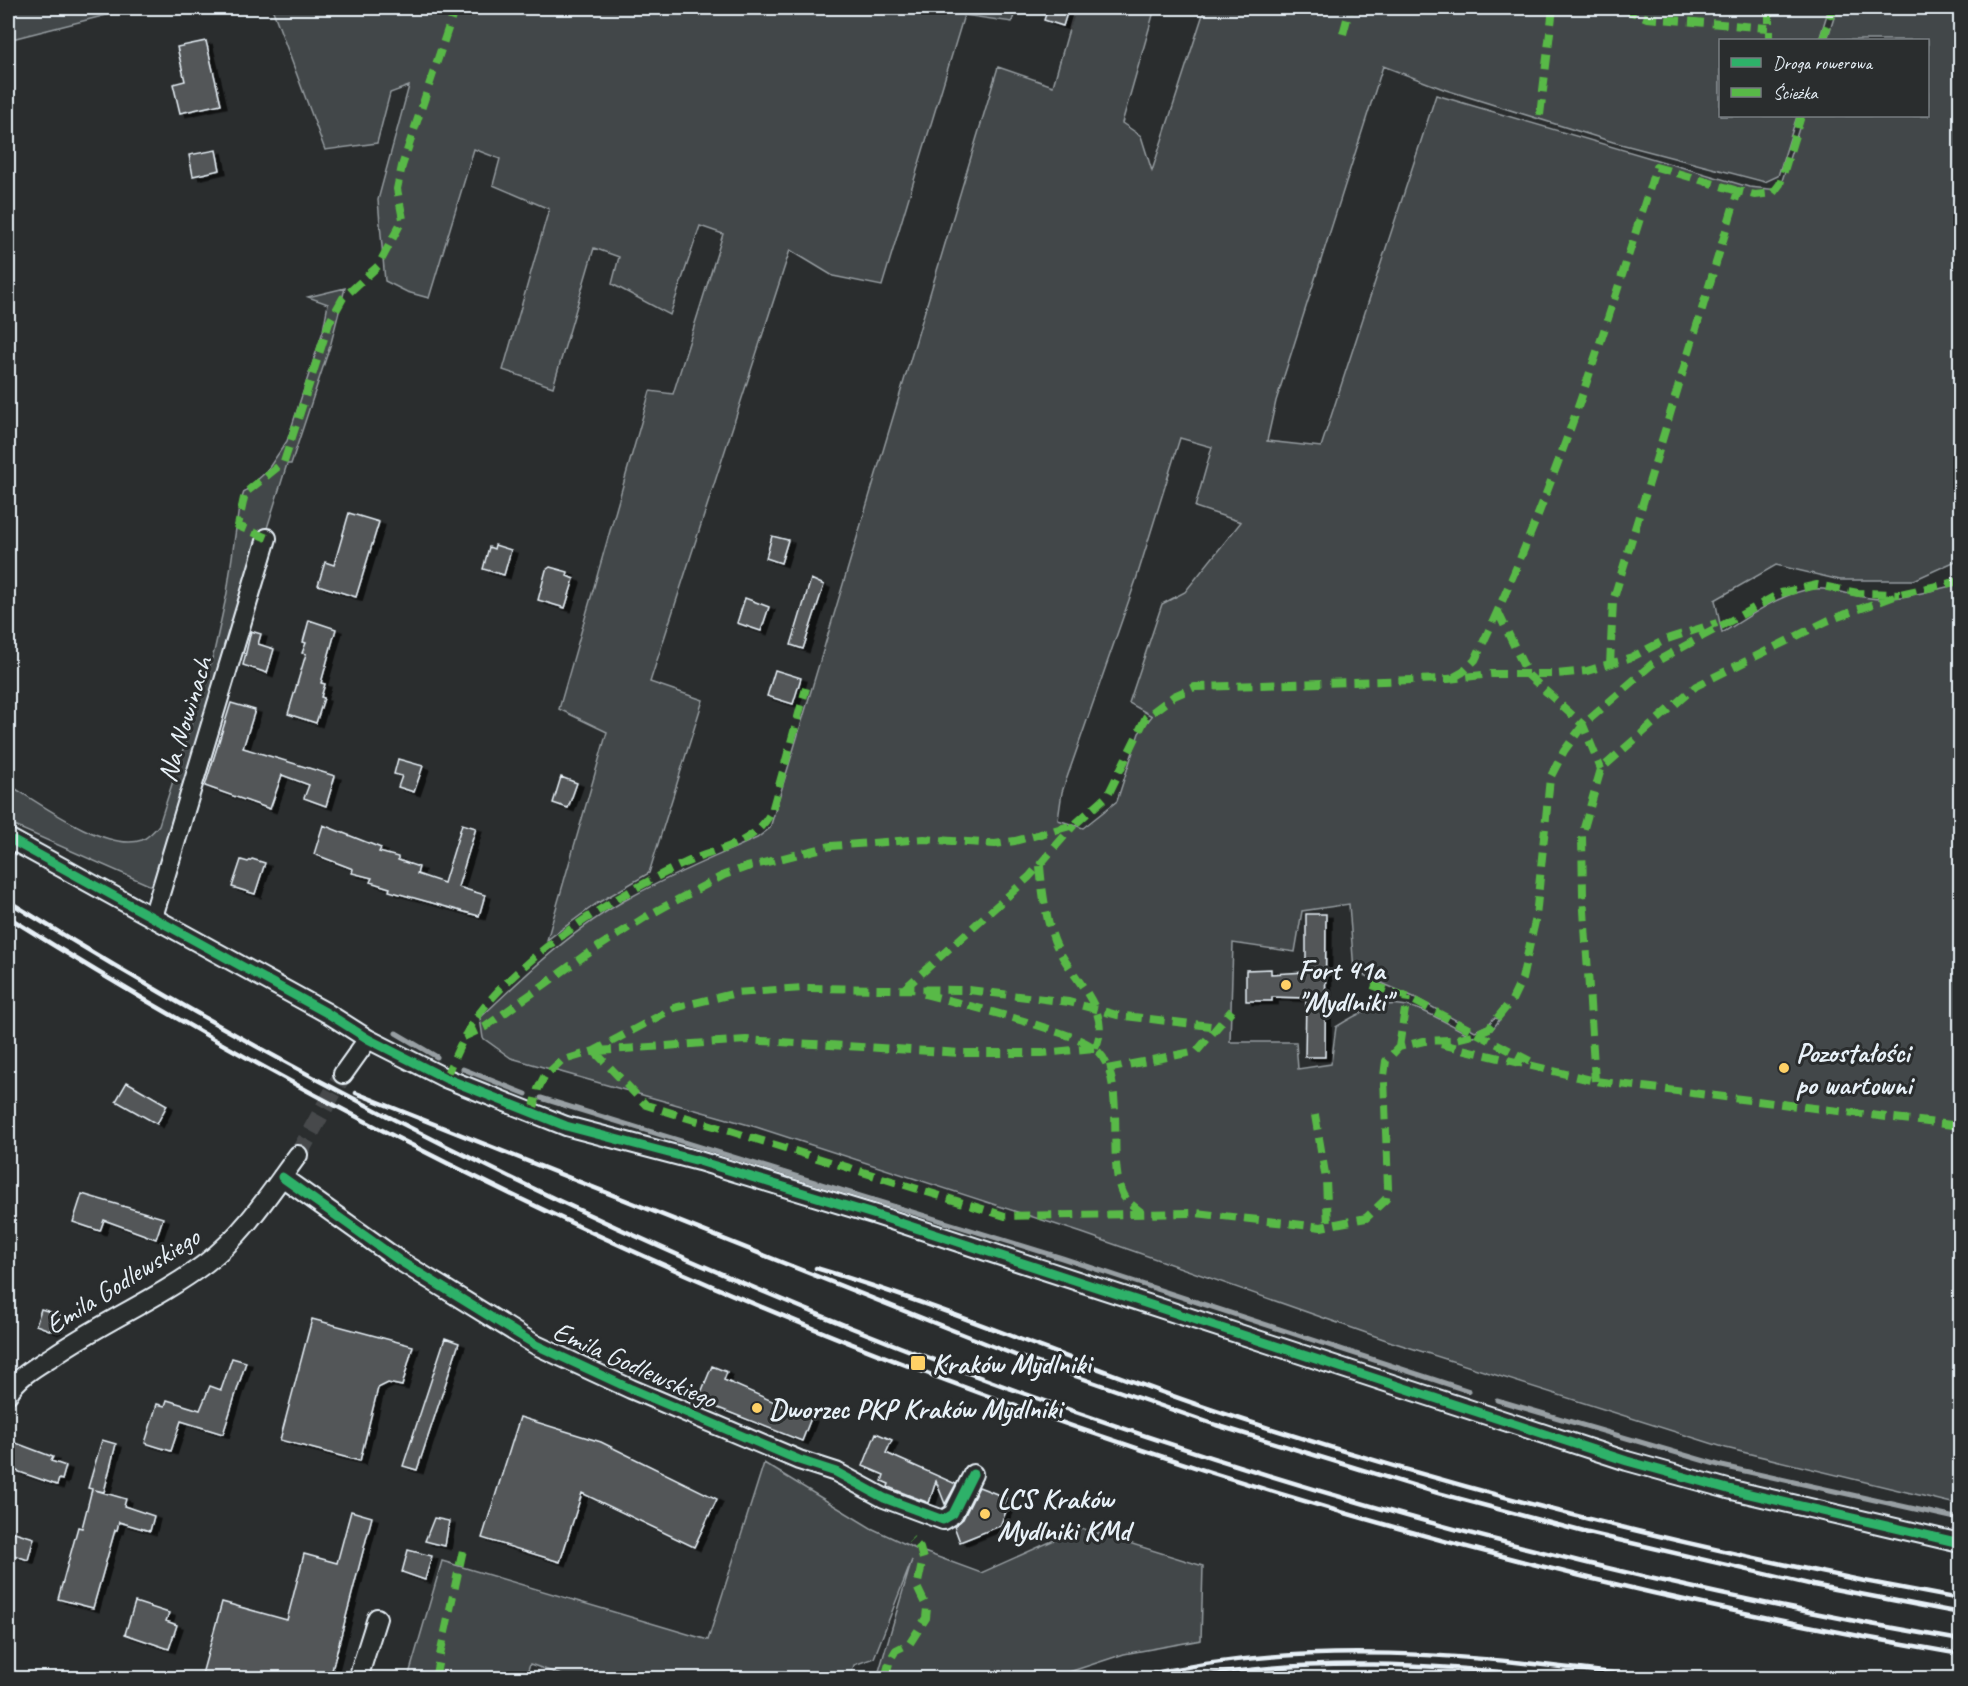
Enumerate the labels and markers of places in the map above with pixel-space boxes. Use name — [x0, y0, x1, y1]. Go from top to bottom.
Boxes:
place label: Fort 41a "Mydlniki" — [1298, 952, 1398, 1019]
marker: Fort 41a "Mydlniki" — [1279, 978, 1293, 992]
place label: Pozostałości po wartowni — [1796, 1035, 1915, 1102]
marker: Pozostałości po wartowni — [1777, 1061, 1791, 1075]
place label: Kraków Mydlniki — [932, 1346, 1094, 1382]
marker: Kraków Mydlniki — [909, 1354, 927, 1372]
place label: Dworzec PKP Kraków Mydlniki — [769, 1391, 1065, 1427]
marker: Dworzec PKP Kraków Mydlniki — [750, 1401, 764, 1415]
place label: LCS Kraków Mydlniki KMd — [997, 1481, 1135, 1548]
marker: LCS Kraków Mydlniki KMd — [978, 1507, 992, 1521]

